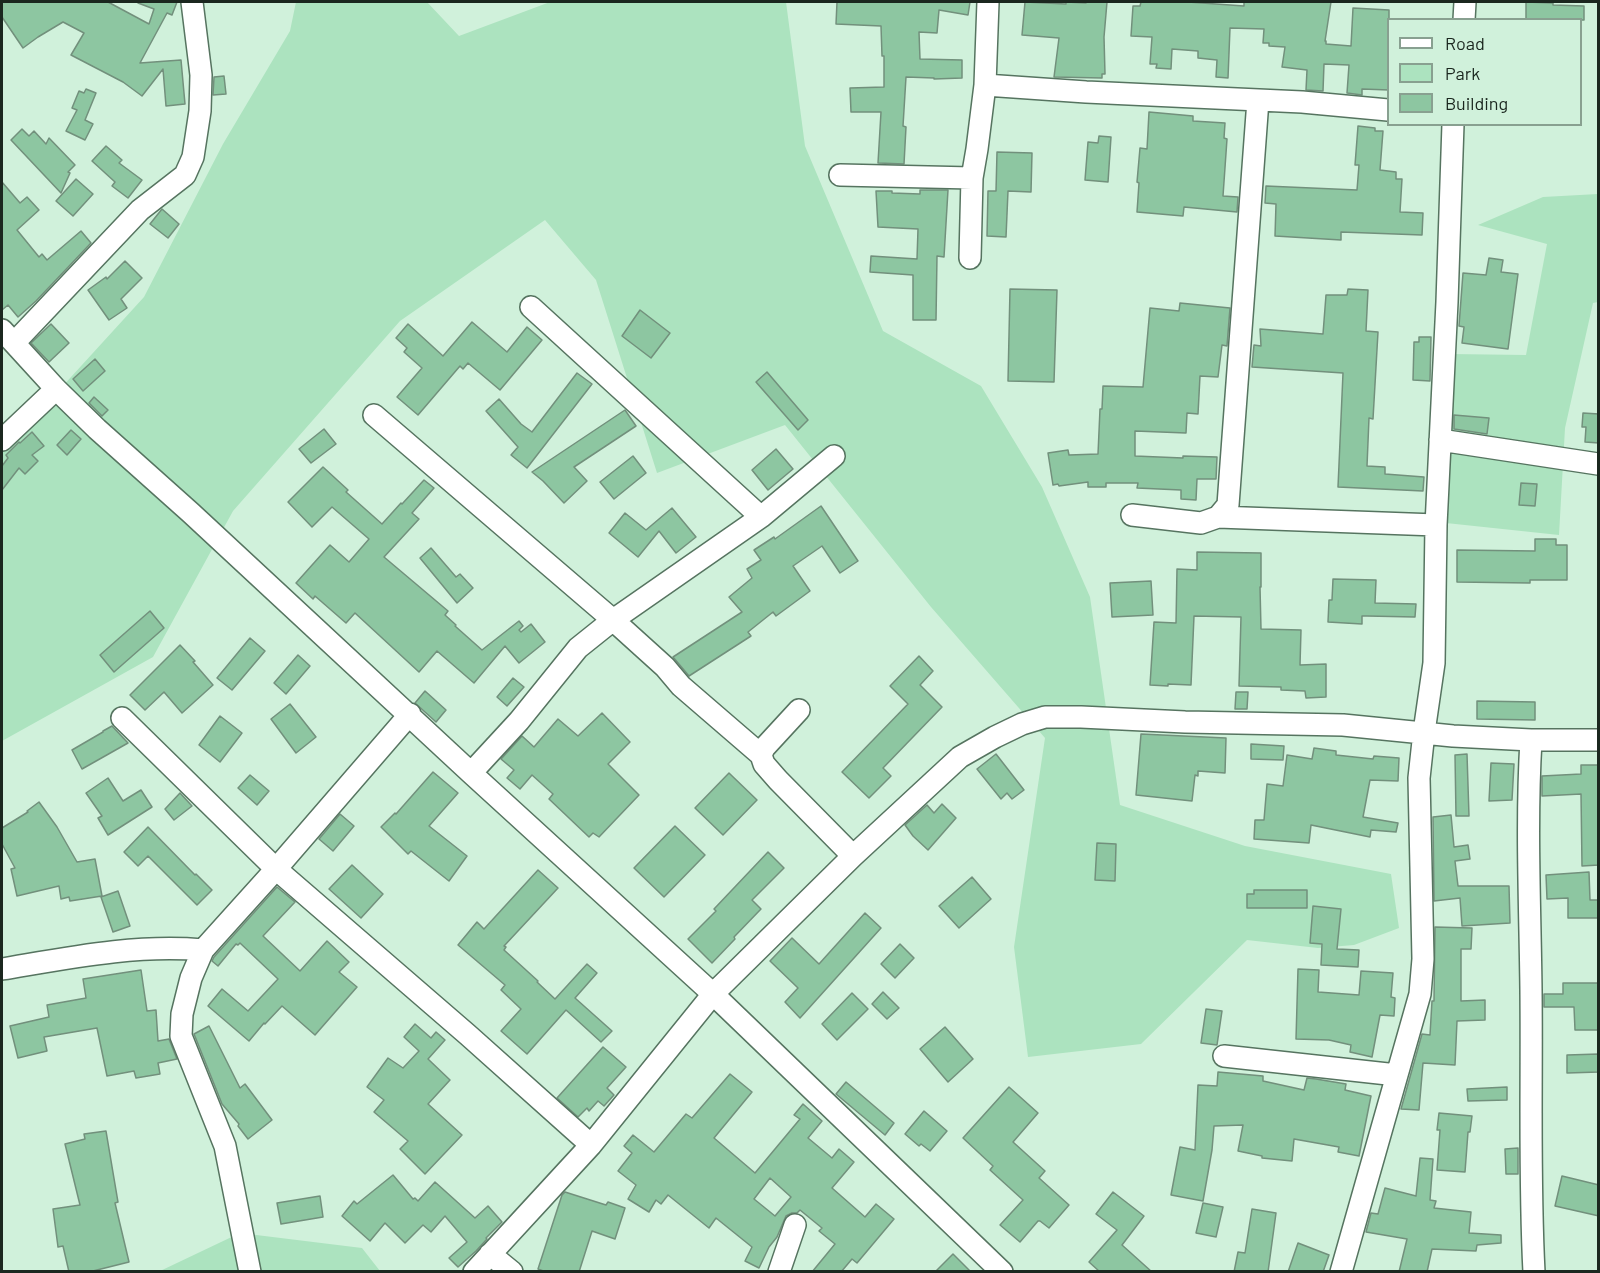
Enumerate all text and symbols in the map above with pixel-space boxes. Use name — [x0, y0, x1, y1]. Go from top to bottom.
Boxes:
legend — [1387, 18, 1582, 126]
text: Road — [1445, 32, 1485, 54]
text: Park — [1445, 62, 1480, 84]
text: Building — [1445, 92, 1508, 114]

